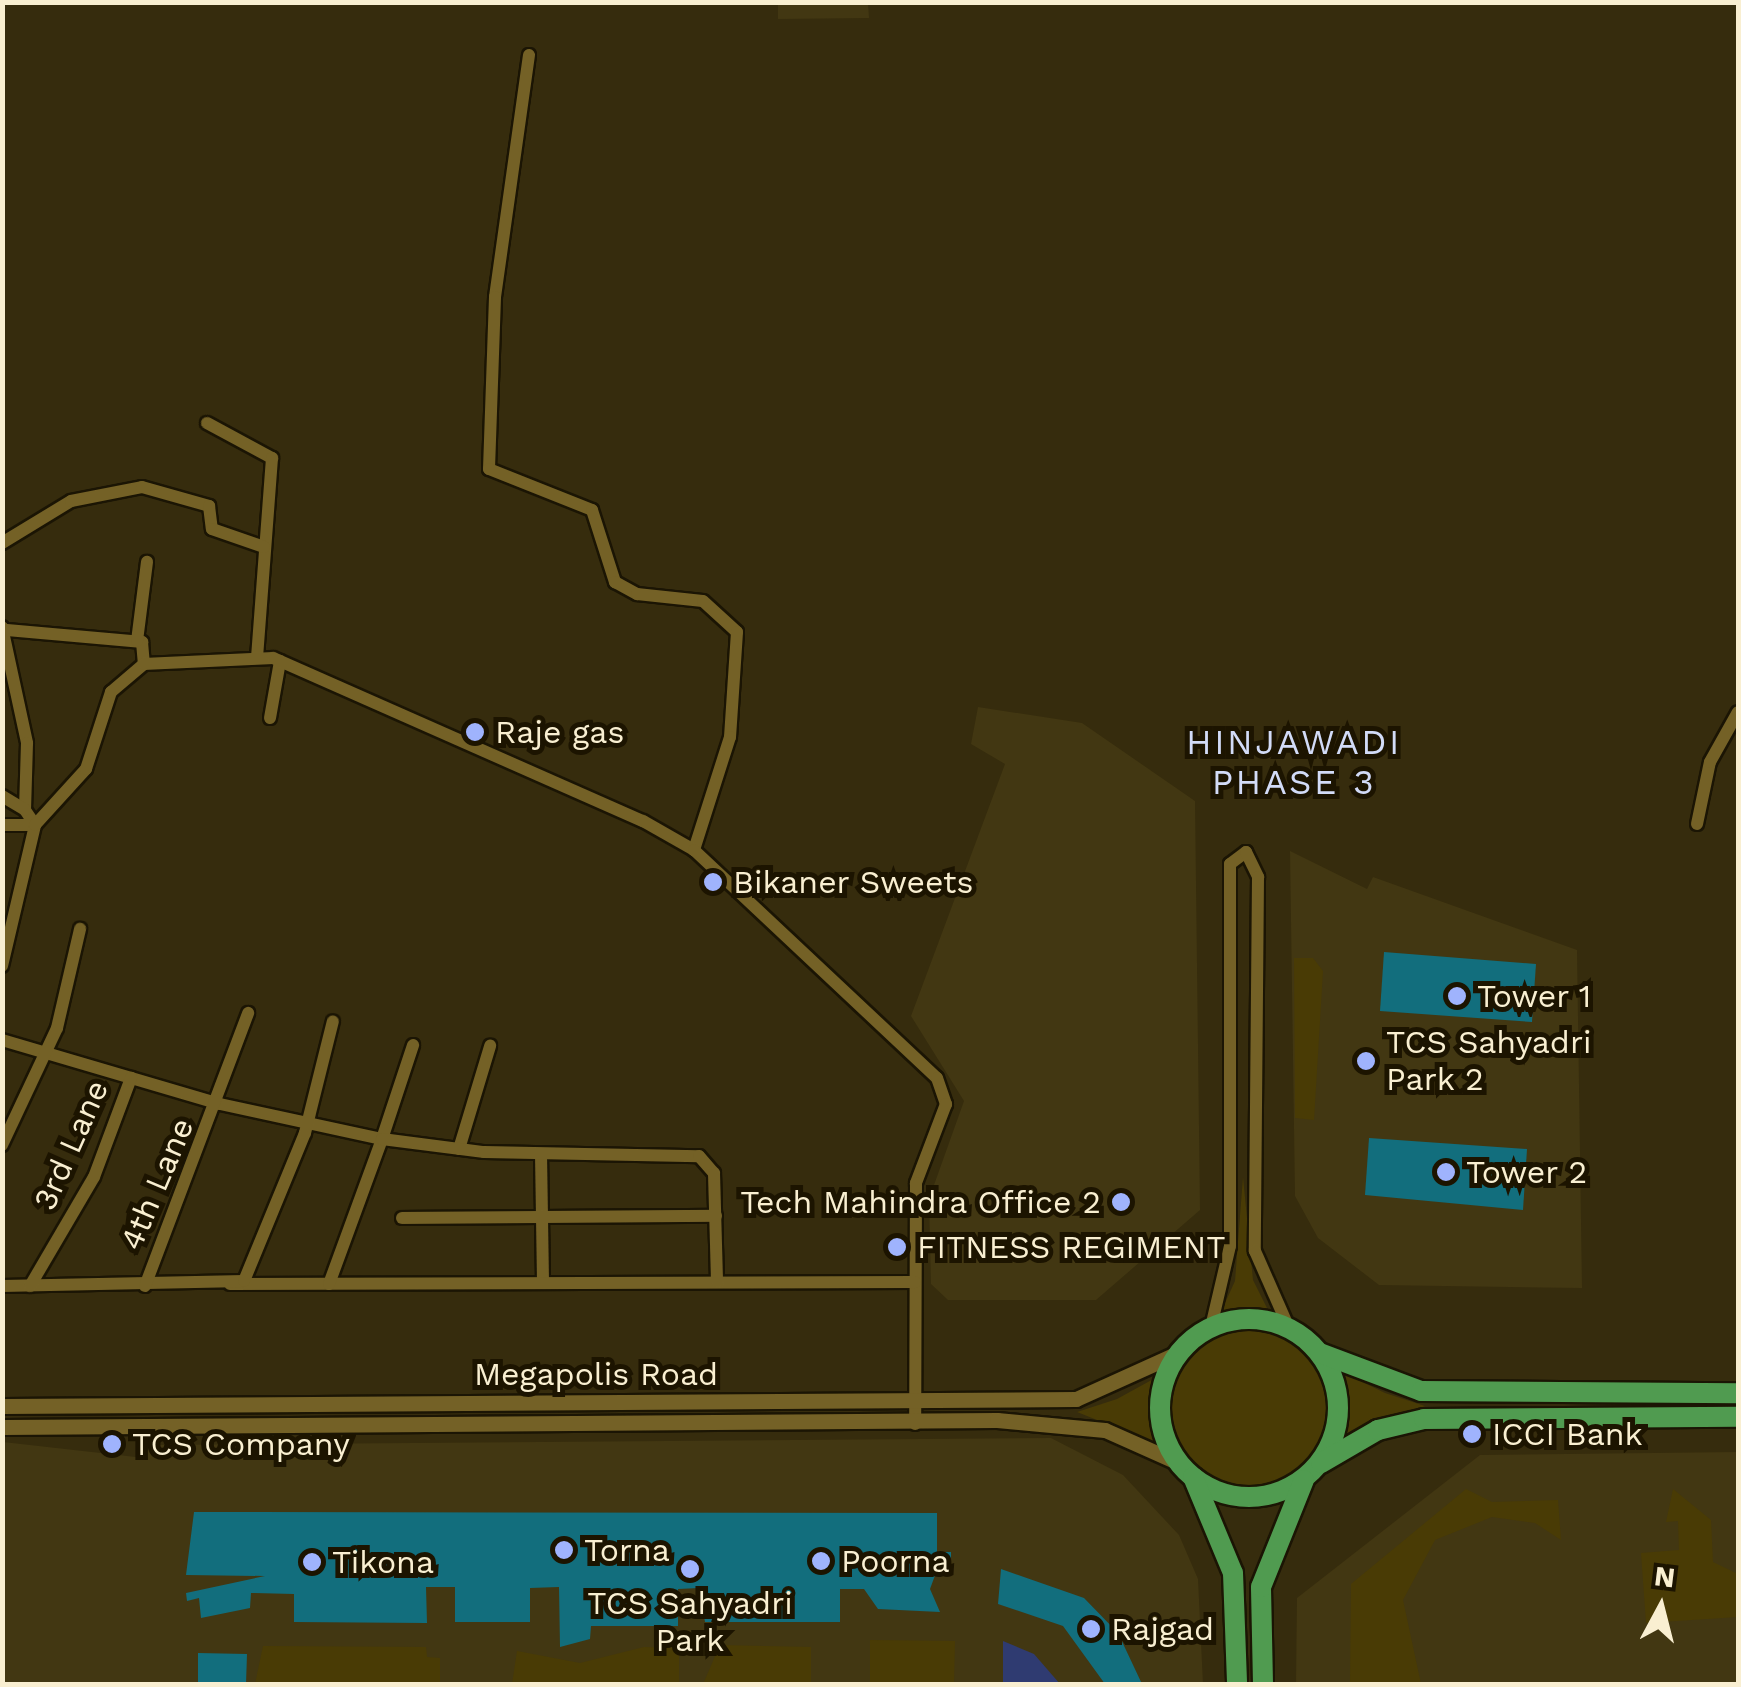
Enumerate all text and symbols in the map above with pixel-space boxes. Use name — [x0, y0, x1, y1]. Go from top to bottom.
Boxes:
place label: Raje gas — [495, 713, 624, 751]
marker: Raje gas — [464, 721, 486, 743]
district label: HINJAWADI PHASE 3 — [1186, 721, 1402, 803]
place label: Bikaner Sweets — [733, 863, 974, 901]
marker: Bikaner Sweets — [702, 871, 724, 893]
place label: Tower 1 — [1477, 977, 1593, 1015]
marker: Tower 1 — [1446, 985, 1468, 1007]
place label: TCS Sahyadri Park 2 — [1386, 1024, 1592, 1099]
marker: TCS Sahyadri Park 2 — [1355, 1050, 1377, 1072]
street label: 3rd Lane — [25, 1074, 117, 1216]
street label: 4th Lane — [112, 1112, 202, 1256]
place label: Tower 2 — [1466, 1153, 1588, 1191]
marker: Tower 2 — [1435, 1161, 1457, 1183]
place label: Tech Mahindra Office 2 — [739, 1183, 1101, 1221]
marker: Tech Mahindra Office 2 — [1110, 1191, 1132, 1213]
place label: FITNESS REGIMENT — [917, 1228, 1226, 1266]
marker: FITNESS REGIMENT — [886, 1236, 908, 1258]
street label: Megapolis Road — [474, 1355, 718, 1393]
place label: ICCI Bank — [1492, 1415, 1643, 1453]
marker: ICCI Bank — [1461, 1423, 1483, 1445]
place label: TCS Company — [132, 1425, 350, 1463]
marker: TCS Company — [101, 1433, 123, 1455]
place label: Torna — [584, 1531, 670, 1569]
marker: Torna — [553, 1539, 575, 1561]
place label: Poorna — [841, 1542, 950, 1580]
place label: Tikona — [332, 1543, 434, 1581]
marker: Poorna — [810, 1550, 832, 1572]
marker: Tikona — [301, 1551, 323, 1573]
north arrow — [1611, 1557, 1711, 1657]
marker: TCS Sahyadri Park — [679, 1558, 701, 1580]
text: N — [1652, 1559, 1677, 1594]
place label: TCS Sahyadri Park — [587, 1585, 793, 1660]
place label: Rajgad — [1111, 1610, 1214, 1648]
marker: Rajgad — [1080, 1618, 1102, 1640]

